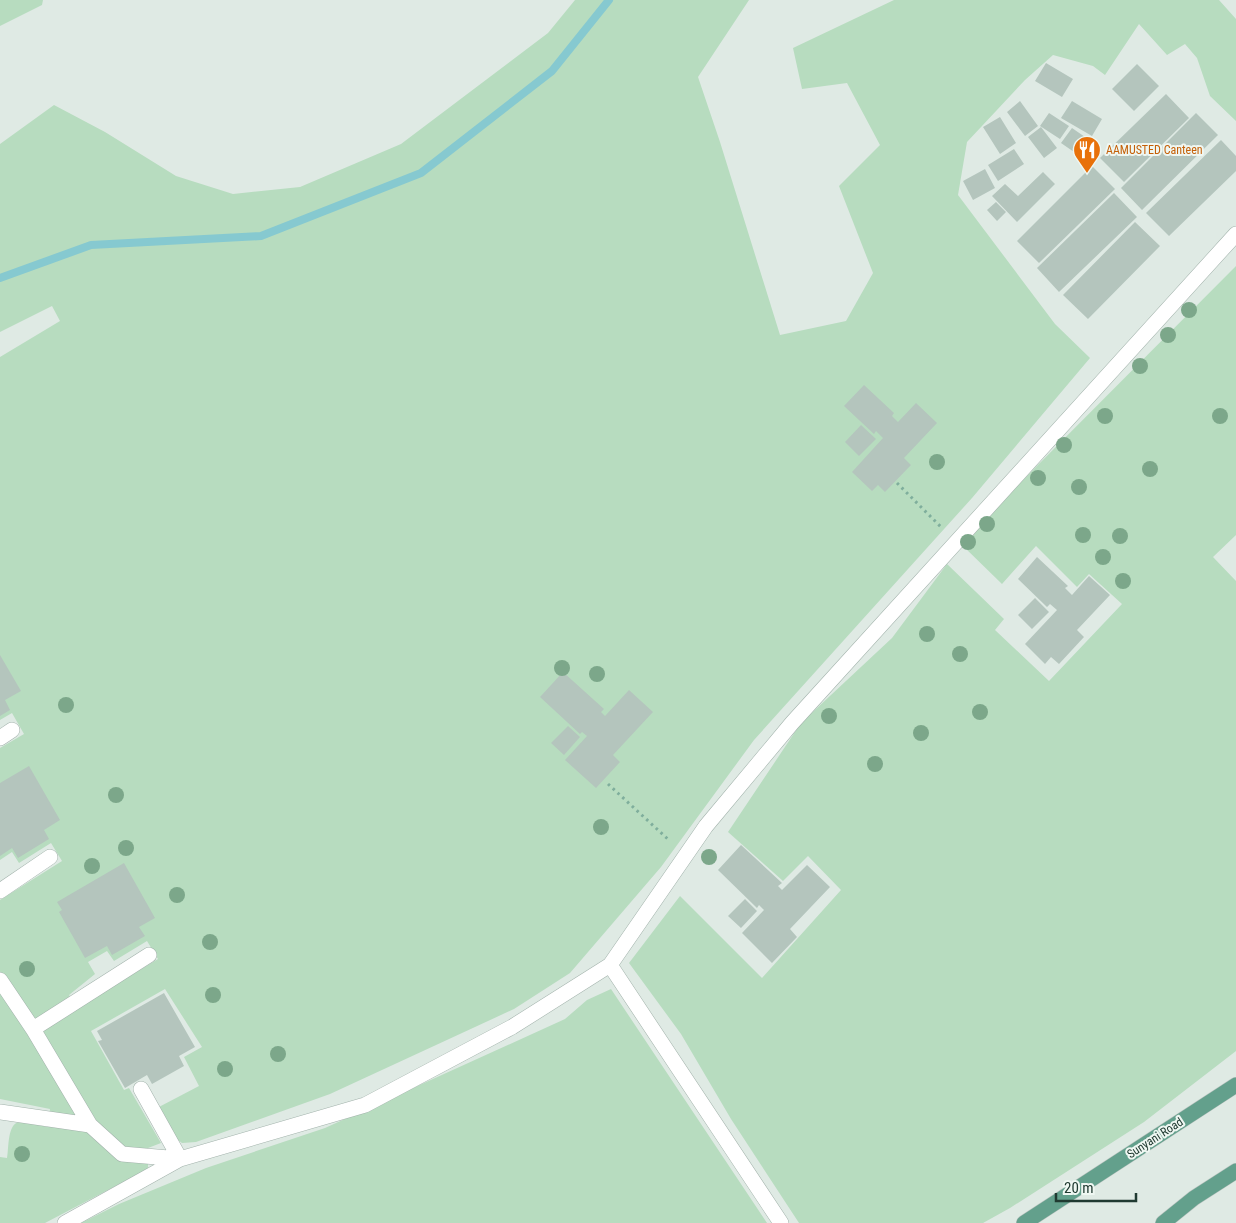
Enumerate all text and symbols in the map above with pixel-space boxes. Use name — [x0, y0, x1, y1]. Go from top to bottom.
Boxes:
restaurant icon: AAMUSTED Canteen — [1072, 135, 1102, 174]
place label: AAMUSTED Canteen — [1106, 143, 1203, 157]
street label: Sunyani Road — [1124, 1115, 1186, 1161]
scale bar — [1056, 1170, 1136, 1202]
text: 20 m — [1064, 1179, 1094, 1197]

